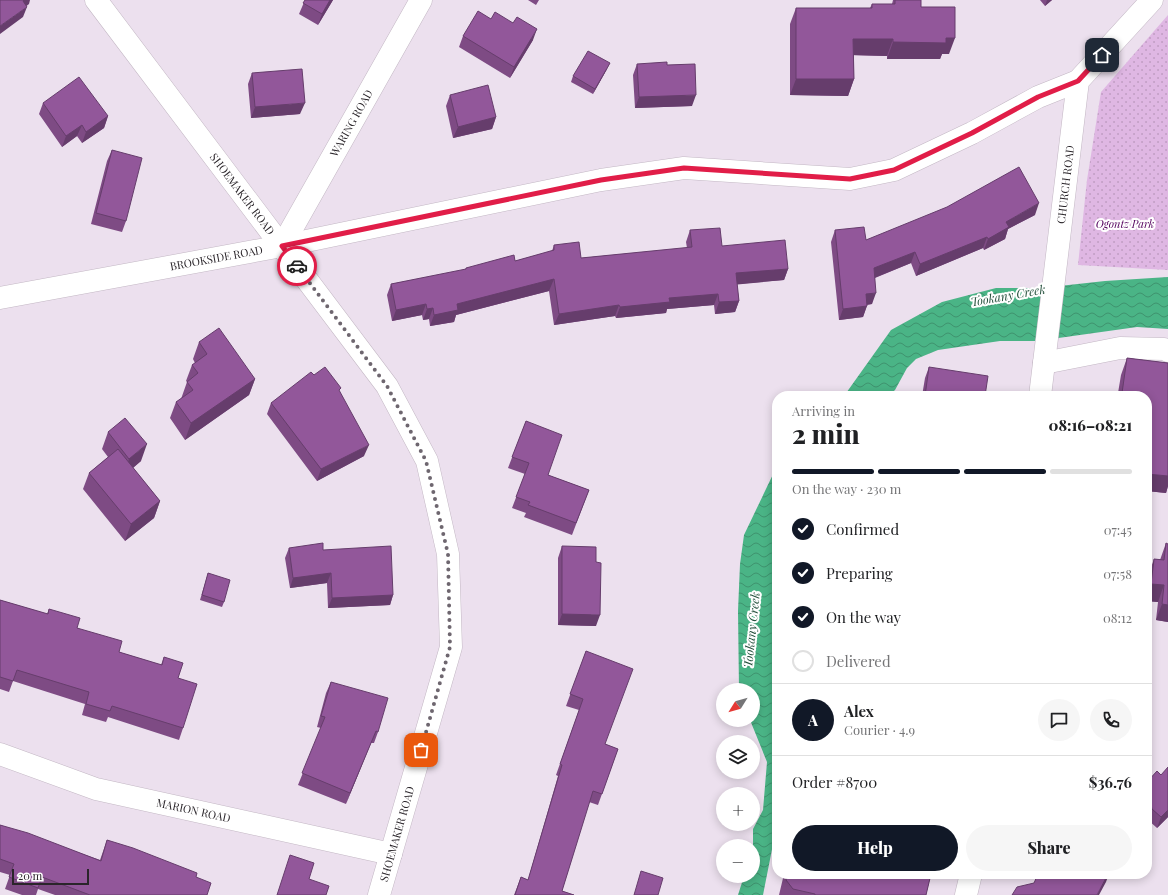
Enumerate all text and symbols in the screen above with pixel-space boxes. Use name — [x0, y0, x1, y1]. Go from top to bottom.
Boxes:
pin — [1085, 38, 1119, 72]
icon: home — [1091, 44, 1113, 66]
street label: WARING ROAD — [325, 87, 376, 160]
street label: CHURCH ROAD — [1053, 144, 1077, 225]
street label: SHOEMAKER ROAD — [207, 150, 278, 238]
park label: Ogontz Park — [1096, 216, 1155, 231]
street label: BROOKSIDE ROAD — [169, 242, 264, 274]
courier — [277, 246, 317, 286]
icon: car — [286, 255, 308, 277]
water label: Tookany Creek — [969, 281, 1047, 309]
text: Arriving in — [792, 402, 855, 419]
text: 08:16–08:21 — [1048, 415, 1132, 435]
text: 2 min — [792, 416, 860, 451]
text: On the way · 230 m — [792, 480, 901, 497]
icon: check — [792, 518, 814, 540]
text: Confirmed — [826, 519, 899, 539]
text: 07:45 — [1104, 521, 1132, 538]
icon: check — [792, 562, 814, 584]
text: Preparing — [826, 563, 893, 583]
text: 07:58 — [1103, 565, 1132, 582]
water label: Tookany Creek — [739, 591, 763, 668]
icon: check — [792, 606, 814, 628]
text: On the way — [826, 607, 901, 627]
text: 08:12 — [1103, 609, 1132, 626]
text: Delivered — [826, 651, 891, 671]
north arrow — [716, 683, 760, 727]
map controls — [716, 683, 760, 883]
button: chat — [1038, 699, 1080, 741]
button: phone — [1090, 699, 1132, 741]
text: Alex — [844, 701, 874, 721]
text: A — [808, 710, 818, 730]
text: Courier · 4.9 — [844, 721, 915, 738]
pin — [404, 733, 438, 767]
button: layers — [716, 735, 760, 779]
icon: bag — [410, 739, 432, 761]
text: Order #8700 — [792, 772, 877, 792]
text: $36.76 — [1089, 772, 1132, 792]
street label: SHOEMAKER ROAD — [376, 784, 417, 883]
button: + — [716, 787, 760, 831]
street label: MARION ROAD — [155, 795, 232, 825]
button: Help — [792, 825, 958, 871]
button: Share — [966, 825, 1132, 871]
button: − — [716, 839, 760, 883]
scale bar — [12, 867, 89, 886]
text: 20 m — [18, 868, 42, 883]

